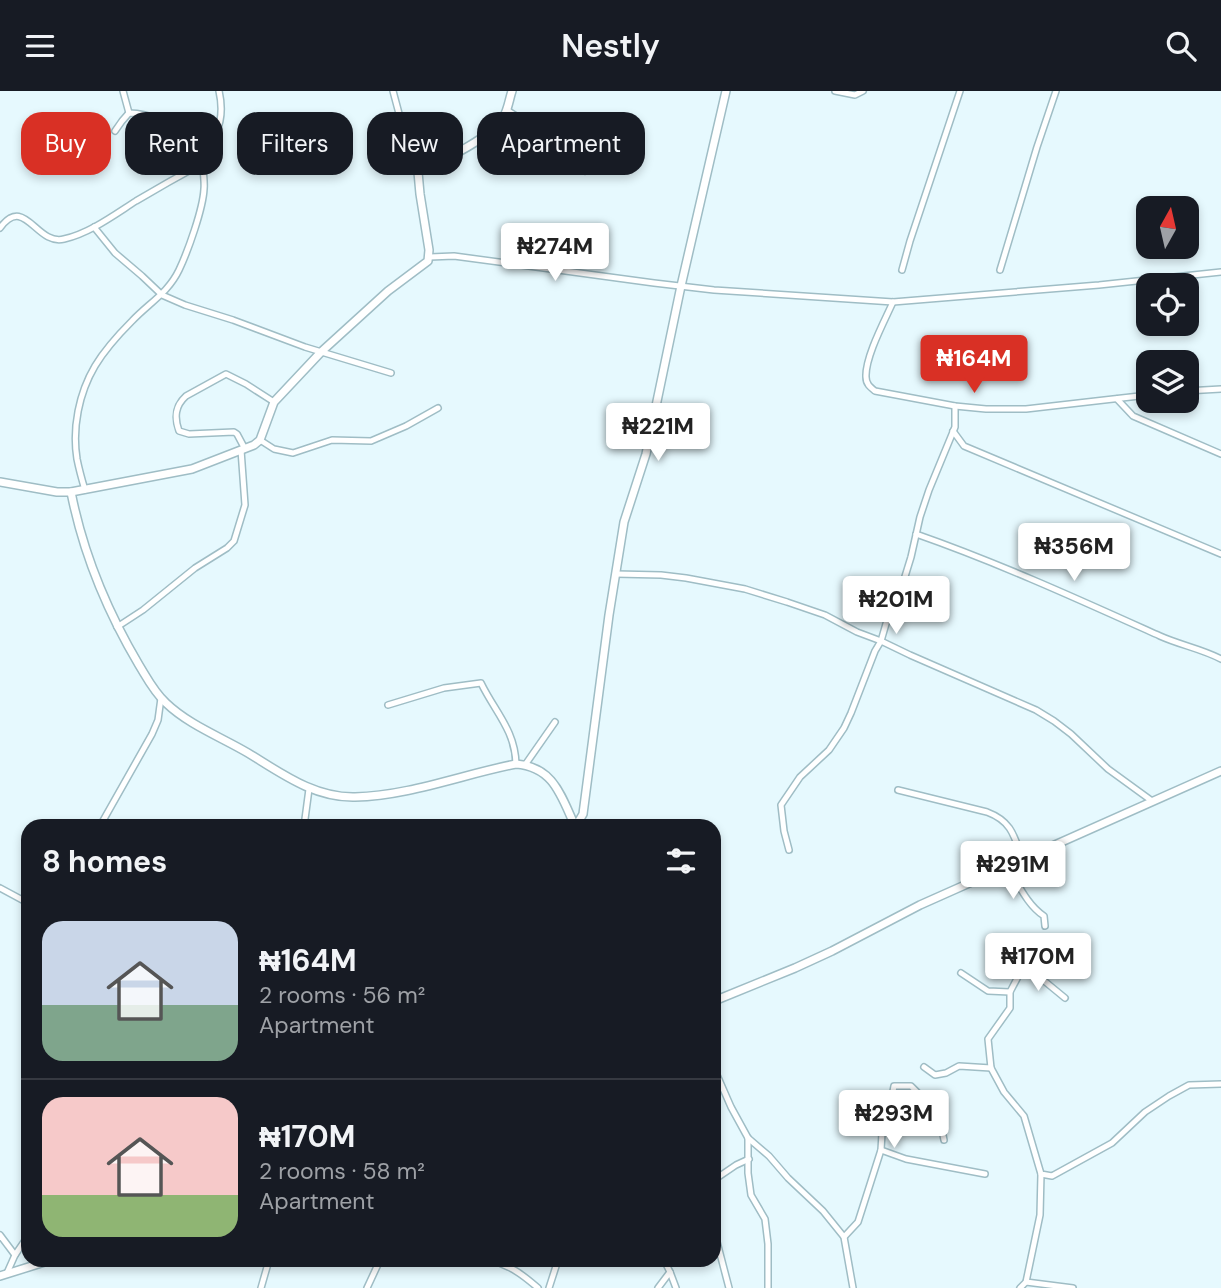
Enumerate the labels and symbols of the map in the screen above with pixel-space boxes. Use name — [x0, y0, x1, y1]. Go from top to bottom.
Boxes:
north arrow — [1136, 196, 1199, 259]
pin: ₦274M — [506, 223, 604, 283]
pin: ₦164M — [925, 335, 1023, 395]
pin: ₦221M — [609, 403, 707, 463]
pin: ₦356M — [1025, 524, 1123, 583]
pin: ₦201M — [847, 577, 945, 636]
pin: ₦291M — [964, 841, 1062, 901]
pin: ₦170M — [989, 933, 1087, 993]
pin: ₦293M — [845, 1091, 943, 1150]

